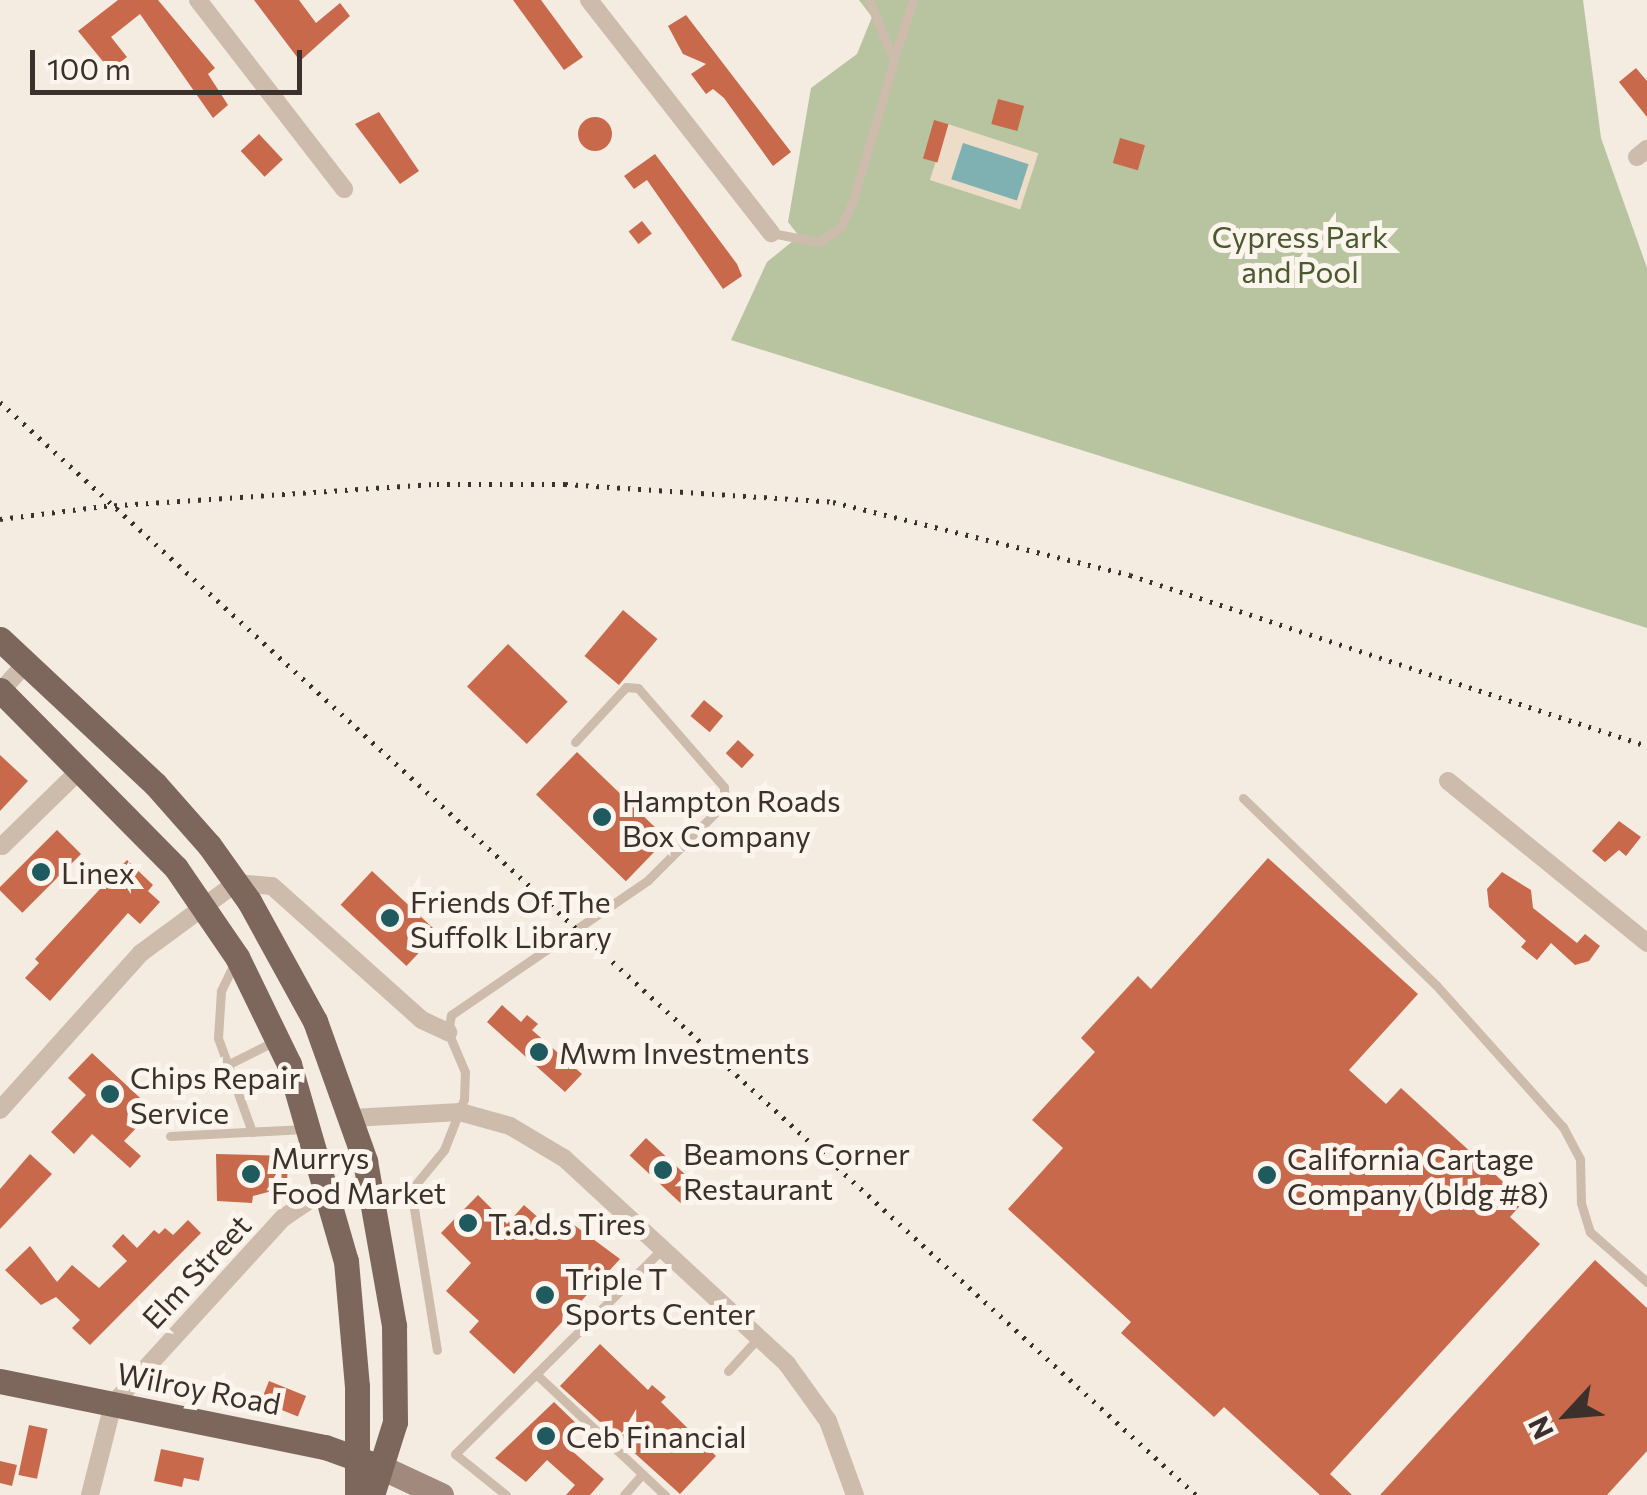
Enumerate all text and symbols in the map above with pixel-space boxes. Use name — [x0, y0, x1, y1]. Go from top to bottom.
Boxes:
scale bar — [35, 30, 308, 92]
text: 100 m — [47, 49, 131, 86]
park label: Cypress Park and Pool — [1212, 218, 1388, 288]
place label: Hampton Roads Box Company — [622, 782, 841, 852]
marker: Hampton Roads Box Company — [591, 806, 613, 828]
place label: Linex — [61, 854, 135, 890]
marker: Linex — [30, 861, 52, 883]
place label: Friends Of The Suffolk Library — [410, 883, 612, 954]
marker: Friends Of The Suffolk Library — [379, 907, 401, 929]
place label: Mwm Investments — [559, 1034, 810, 1070]
marker: Mwm Investments — [528, 1041, 550, 1063]
place label: Chips Repair Service — [130, 1059, 300, 1130]
marker: Chips Repair Service — [99, 1083, 121, 1105]
place label: Beamons Corner Restaurant — [683, 1135, 910, 1206]
place label: Murrys Food Market — [271, 1139, 446, 1210]
place label: California Cartage Company (bldg #8) — [1287, 1140, 1549, 1210]
marker: Beamons Corner Restaurant — [652, 1159, 674, 1181]
marker: Murrys Food Market — [240, 1163, 262, 1185]
marker: California Cartage Company (bldg #8) — [1256, 1164, 1278, 1186]
place label: T.a.d.s Tires — [488, 1205, 646, 1241]
street label: Elm Street — [134, 1207, 258, 1335]
marker: T.a.d.s Tires — [457, 1212, 479, 1234]
place label: Triple T Sports Center — [565, 1260, 755, 1330]
marker: Triple T Sports Center — [534, 1284, 556, 1306]
street label: Wilroy Road — [114, 1354, 284, 1422]
north arrow — [1517, 1365, 1617, 1465]
text: N — [1520, 1411, 1560, 1445]
place label: Ceb Financial — [566, 1418, 747, 1454]
marker: Ceb Financial — [535, 1425, 557, 1447]

